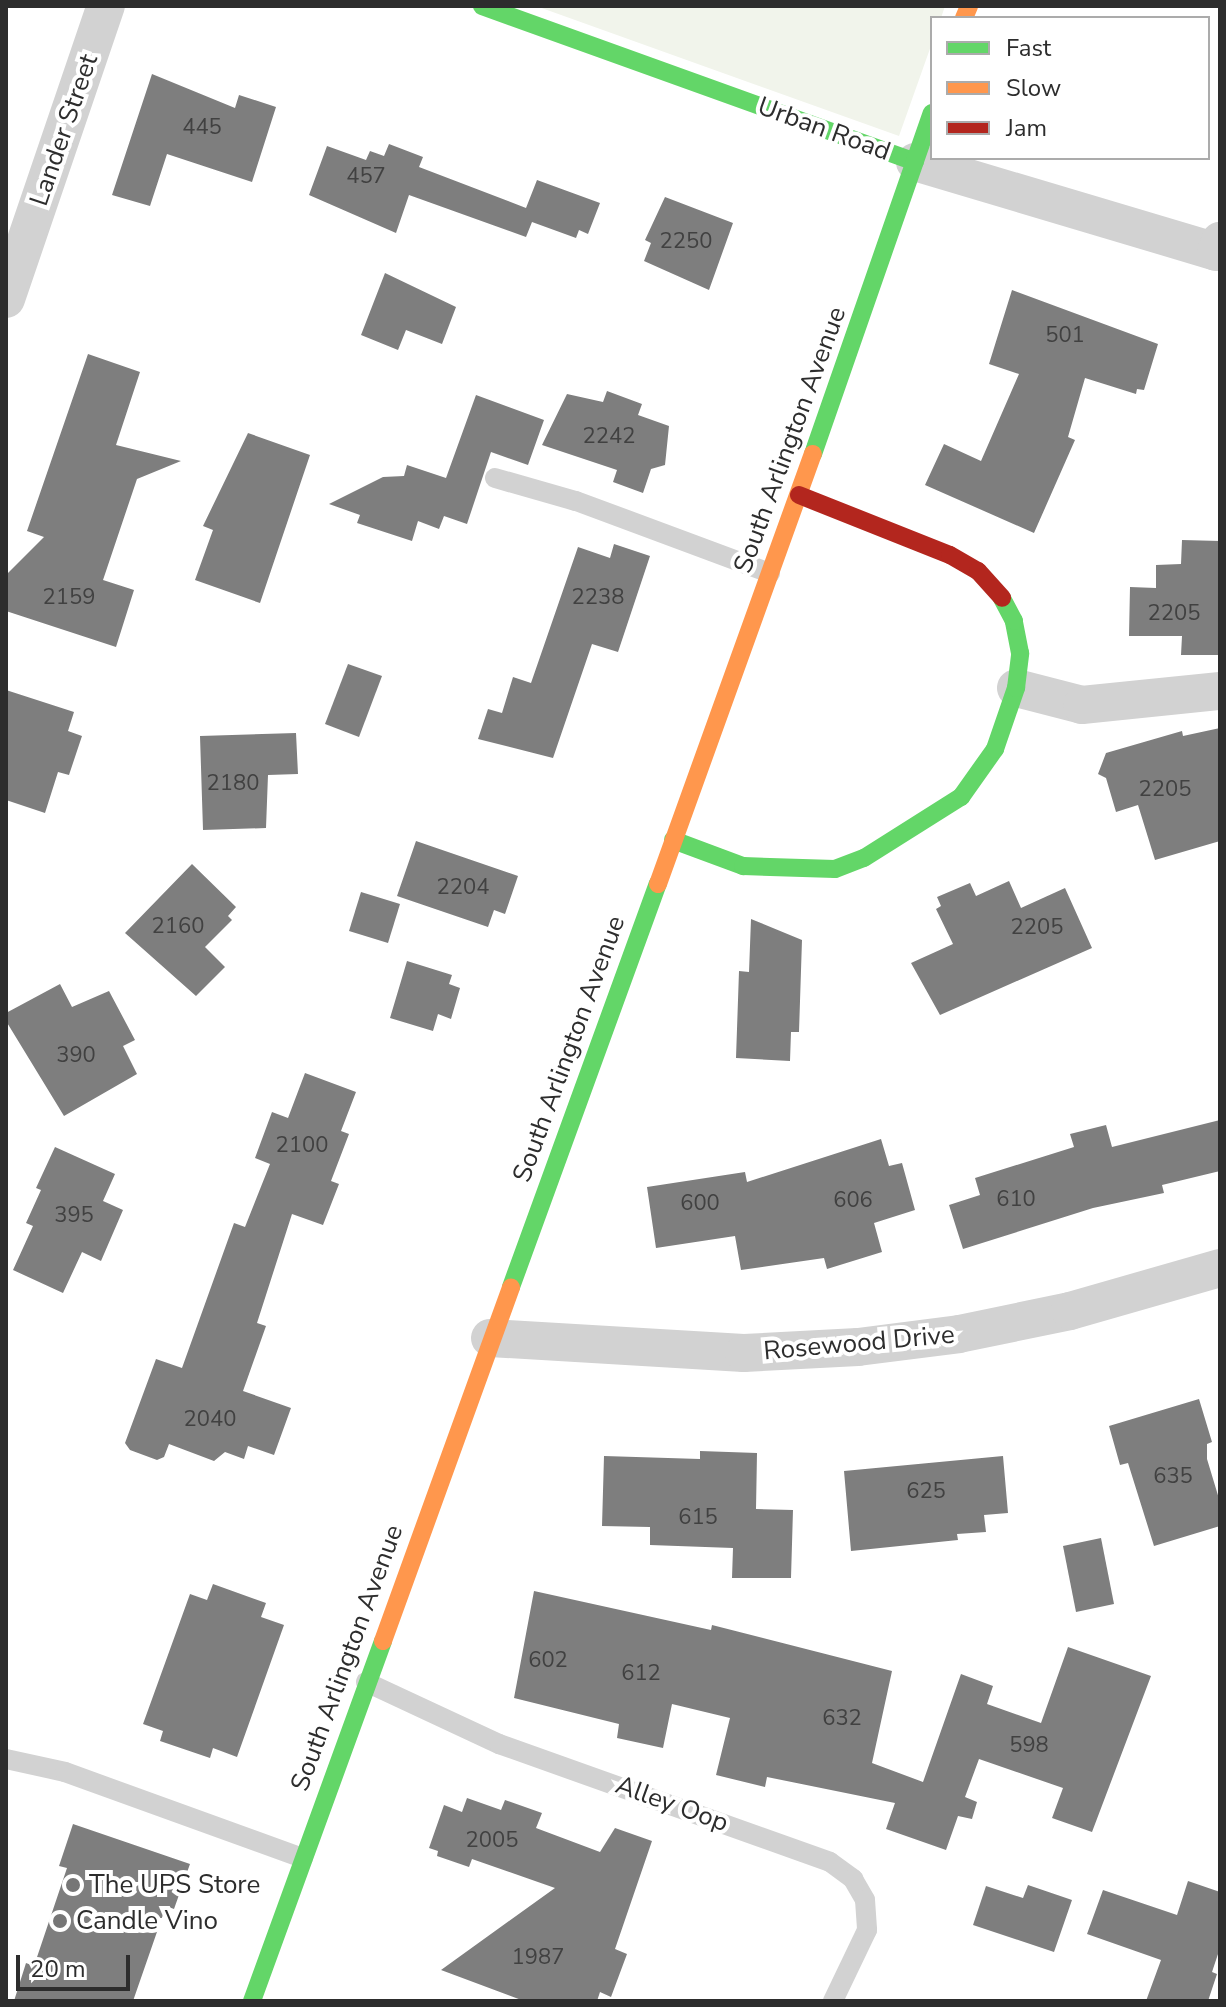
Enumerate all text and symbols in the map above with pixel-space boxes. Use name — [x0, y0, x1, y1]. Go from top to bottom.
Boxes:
legend — [930, 16, 1210, 160]
text: Fast — [1006, 32, 1051, 64]
street label: Lander Street — [23, 50, 105, 210]
text: Slow — [1006, 72, 1061, 104]
street label: Urban Road — [753, 91, 895, 167]
text: Jam — [1006, 112, 1047, 144]
house number: 445 — [182, 115, 222, 141]
house number: 457 — [346, 164, 386, 190]
house number: 2250 — [660, 229, 712, 255]
street label: South Arlington Avenue — [727, 303, 853, 577]
house number: 501 — [1045, 323, 1085, 349]
house number: 2242 — [583, 424, 635, 450]
house number: 2159 — [43, 585, 95, 611]
house number: 2238 — [572, 585, 624, 611]
house number: 2205 — [1148, 601, 1200, 627]
house number: 2180 — [207, 771, 259, 797]
house number: 2205 — [1139, 777, 1191, 803]
house number: 2204 — [437, 875, 489, 901]
street label: South Arlington Avenue — [506, 912, 632, 1186]
house number: 2160 — [152, 914, 204, 940]
house number: 2205 — [1011, 915, 1063, 941]
house number: 390 — [56, 1043, 96, 1069]
house number: 2100 — [276, 1133, 328, 1159]
house number: 610 — [996, 1187, 1036, 1213]
house number: 606 — [833, 1188, 873, 1214]
house number: 600 — [680, 1191, 720, 1217]
house number: 395 — [54, 1203, 94, 1229]
street label: Rosewood Drive — [762, 1319, 956, 1367]
house number: 2040 — [184, 1407, 236, 1433]
house number: 635 — [1153, 1464, 1193, 1490]
house number: 625 — [906, 1479, 946, 1505]
house number: 615 — [678, 1505, 718, 1531]
street label: South Arlington Avenue — [284, 1521, 410, 1795]
house number: 602 — [528, 1648, 568, 1674]
house number: 612 — [621, 1661, 661, 1687]
house number: 632 — [822, 1706, 862, 1732]
house number: 598 — [1009, 1733, 1049, 1759]
street label: Alley Oop — [611, 1769, 733, 1839]
house number: 2005 — [466, 1828, 518, 1854]
place label: The UPS Store — [89, 1869, 260, 1901]
marker: The UPS Store — [64, 1876, 82, 1894]
place label: Candle Vino — [76, 1905, 218, 1937]
marker: Candle Vino — [51, 1912, 69, 1930]
scale bar — [20, 1939, 134, 1989]
house number: 1987 — [512, 1945, 564, 1971]
text: 20 m — [30, 1953, 86, 1985]

